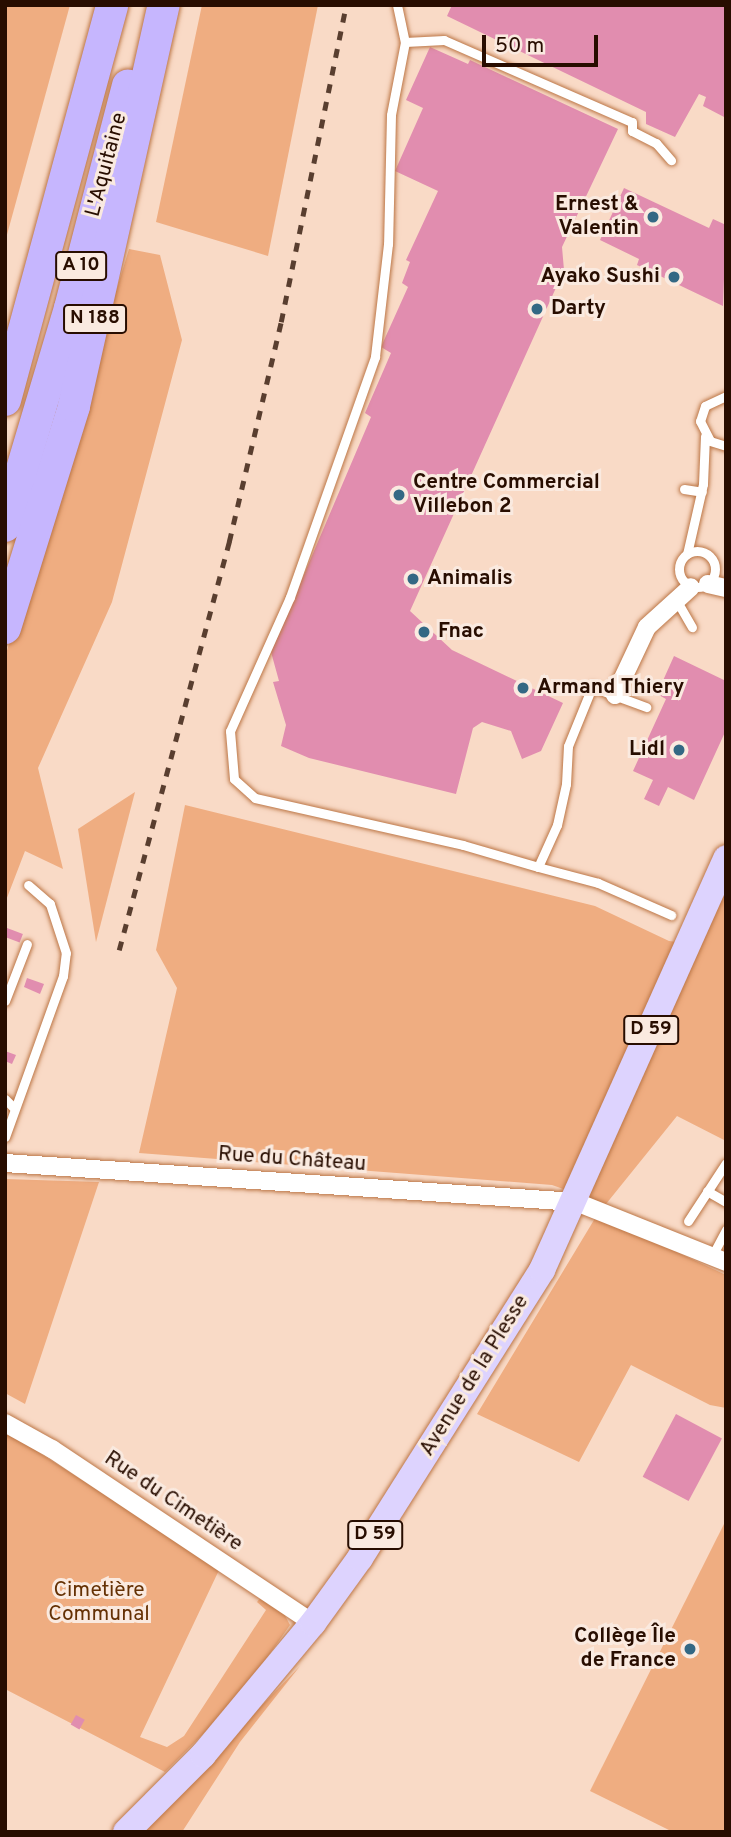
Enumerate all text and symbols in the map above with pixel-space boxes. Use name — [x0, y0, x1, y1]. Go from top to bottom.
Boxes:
scale bar — [486, 21, 602, 65]
text: 50 m — [495, 33, 544, 60]
street label: L'Aquitaine — [81, 110, 133, 220]
place label: Ernest & Valentin — [555, 192, 639, 242]
marker: Ernest & Valentin — [645, 209, 661, 225]
road number: A 10 — [55, 250, 107, 282]
place label: Ayako Sushi — [541, 264, 660, 290]
marker: Ayako Sushi — [666, 269, 682, 285]
place label: Darty — [551, 296, 606, 322]
marker: Darty — [529, 301, 545, 317]
road number: N 188 — [62, 304, 128, 334]
place label: Centre Commercial Villebon 2 — [413, 470, 600, 520]
marker: Centre Commercial Villebon 2 — [391, 487, 407, 503]
place label: Animalis — [427, 566, 513, 592]
marker: Animalis — [405, 571, 421, 587]
place label: Fnac — [438, 619, 484, 645]
marker: Fnac — [416, 624, 432, 640]
place label: Armand Thiery — [537, 675, 684, 701]
marker: Armand Thiery — [515, 680, 531, 696]
place label: Lidl — [629, 737, 665, 763]
marker: Lidl — [671, 742, 687, 758]
road number: D 59 — [623, 1014, 679, 1046]
street label: Rue du Château — [217, 1142, 367, 1178]
street label: Avenue de la Plesse — [415, 1291, 535, 1461]
street label: Rue du Cimetière — [99, 1446, 247, 1558]
road number: D 59 — [347, 1520, 403, 1550]
park label: Cimetière Communal — [48, 1578, 150, 1628]
place label: Collège Île de France — [574, 1624, 676, 1674]
marker: Collège Île de France — [682, 1641, 698, 1657]

